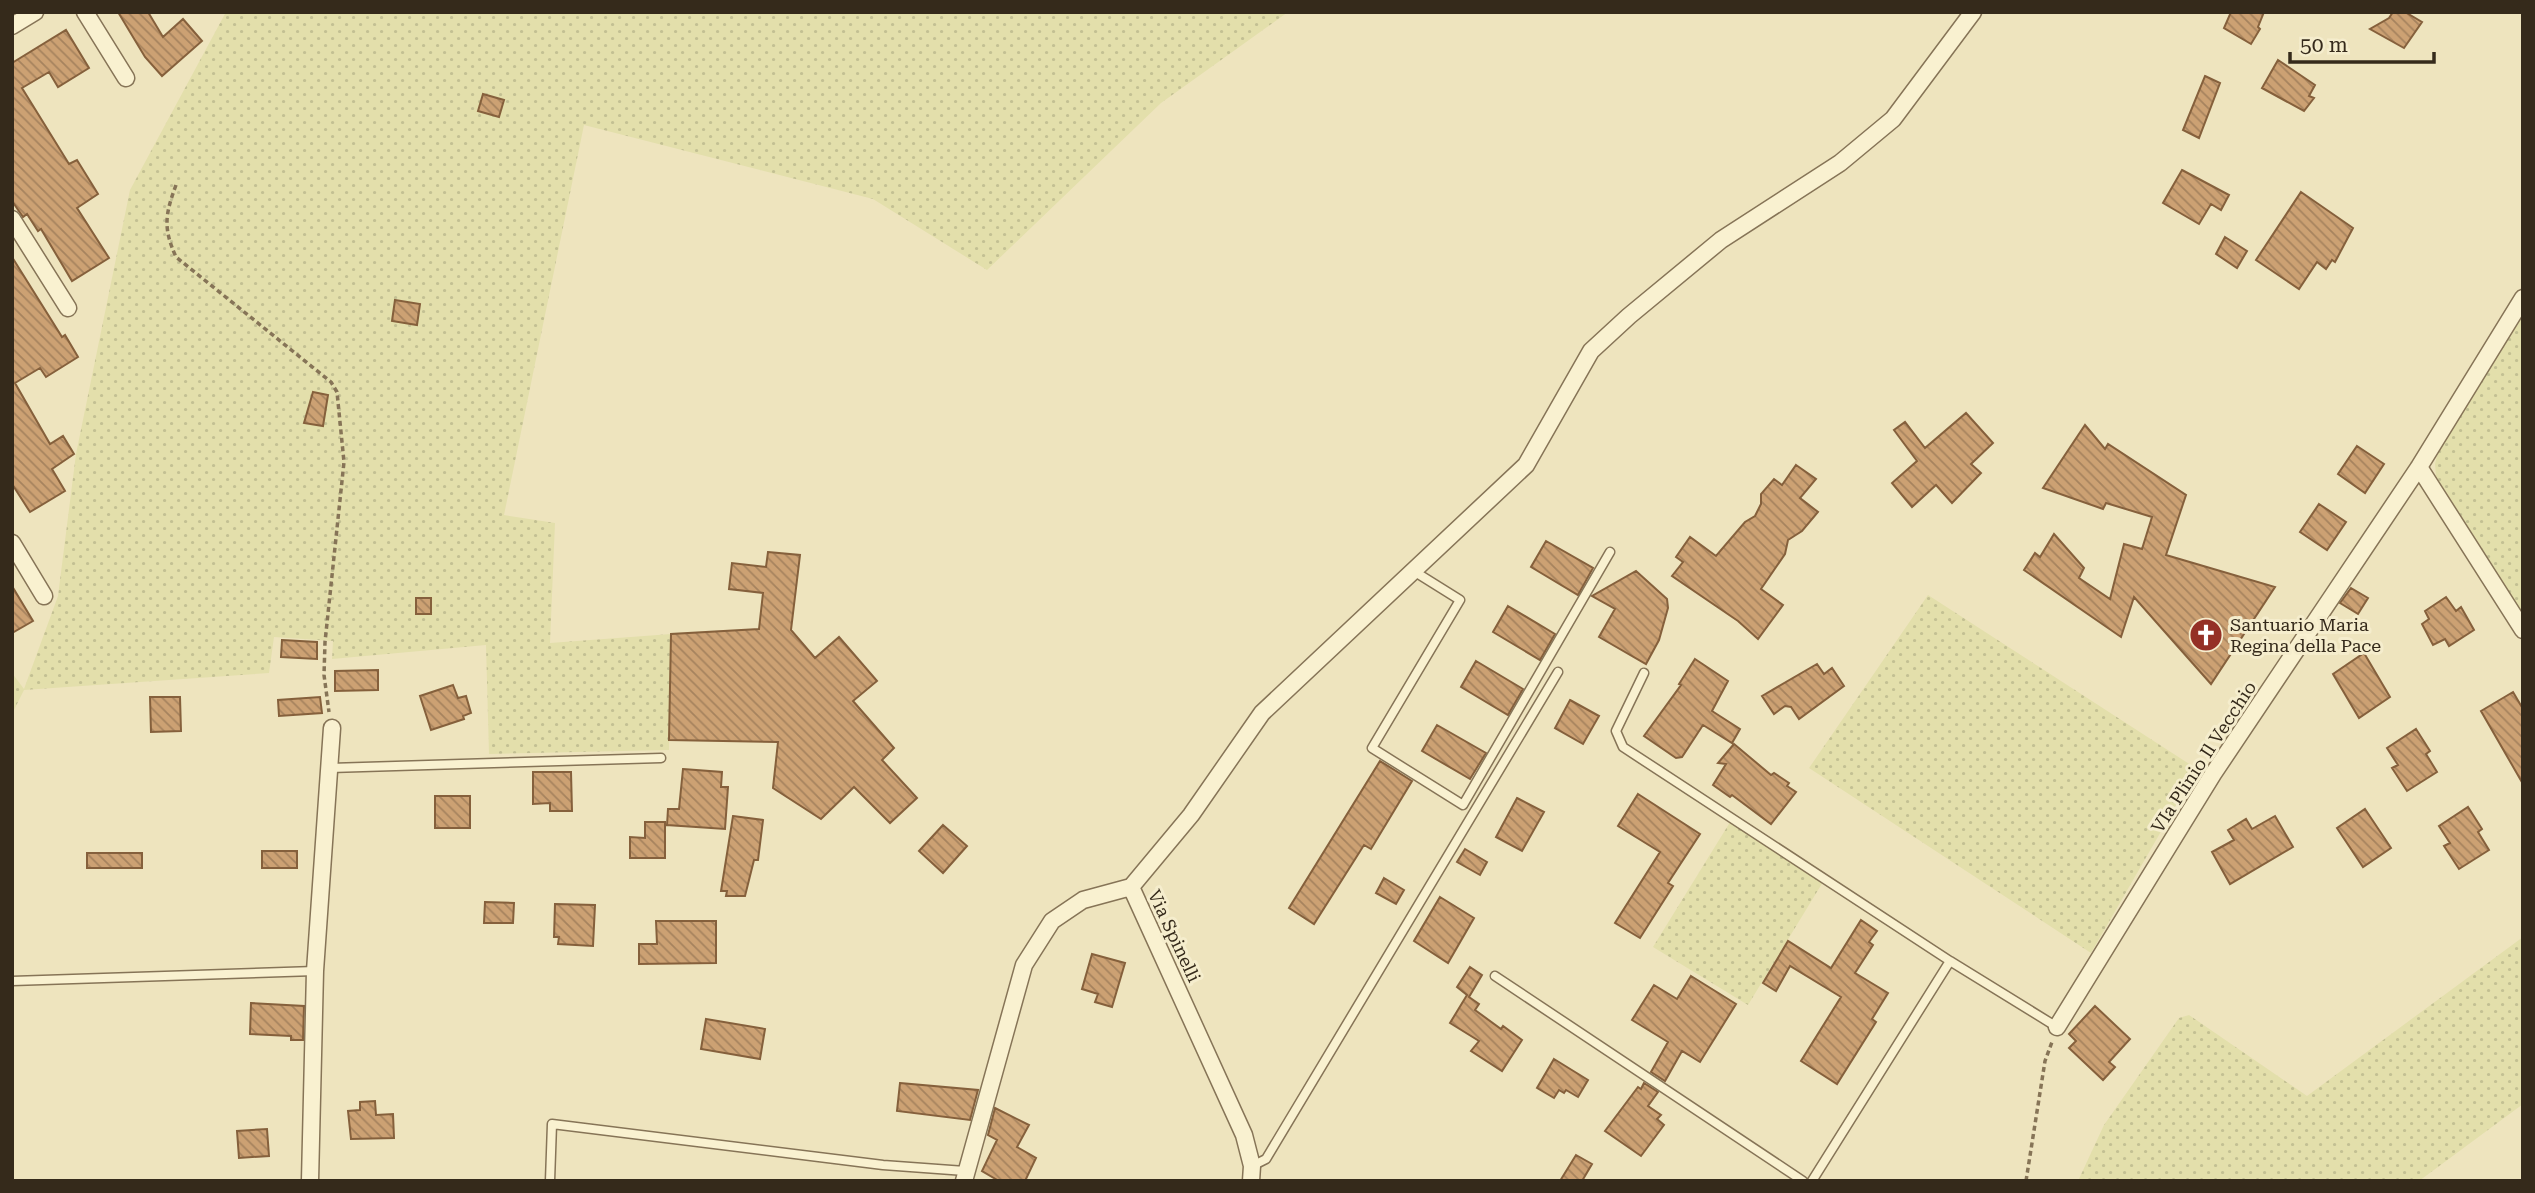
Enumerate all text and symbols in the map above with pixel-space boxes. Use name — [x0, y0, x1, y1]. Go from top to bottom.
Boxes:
scale bar — [2290, 21, 2434, 65]
text: 50 m — [2300, 33, 2348, 57]
place label: Santuario Maria Regina della Pace — [2230, 614, 2381, 656]
church icon: Santuario Maria Regina della Pace — [2187, 616, 2225, 654]
street label: VIa Plinio Il Vecchio — [2147, 677, 2260, 836]
street label: Via Spinelli — [1144, 886, 1205, 986]

